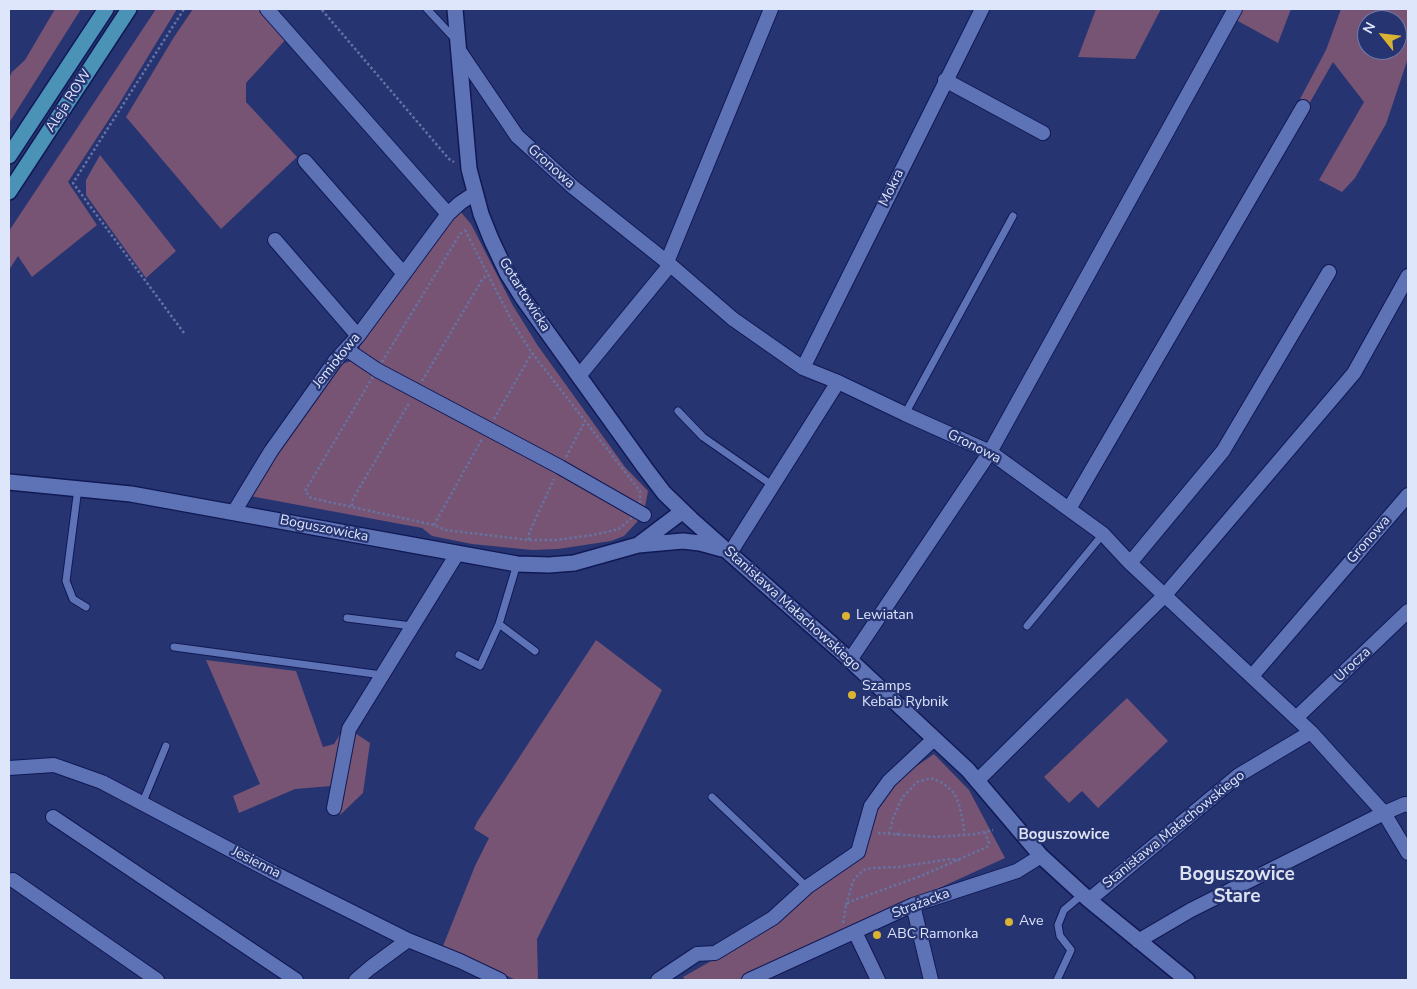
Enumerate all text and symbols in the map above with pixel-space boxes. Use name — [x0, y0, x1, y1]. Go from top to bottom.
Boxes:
north arrow — [1357, 10, 1407, 60]
text: N — [1358, 19, 1380, 37]
street label: Aleja ROW — [43, 67, 95, 135]
street label: Gronowa — [524, 142, 578, 192]
street label: Mokra — [876, 167, 908, 209]
street label: Gotartowicka — [495, 255, 553, 335]
street label: Jemiołowa — [310, 330, 364, 392]
street label: Gronowa — [945, 426, 1003, 468]
street label: Boguszowicka — [278, 512, 370, 546]
street label: Gronowa — [1344, 513, 1394, 567]
street label: Stanisława Małachowskiego — [720, 543, 864, 675]
place label: Lewiatan — [856, 608, 914, 624]
marker: Lewiatan — [840, 610, 852, 622]
street label: Urocza — [1331, 644, 1375, 686]
place label: Szamps Kebab Rybnik — [862, 679, 948, 712]
marker: Szamps Kebab Rybnik — [846, 689, 858, 701]
street label: Stanisława Małachowskiego — [1100, 767, 1248, 893]
district label: Boguszowice — [1018, 826, 1110, 844]
street label: Jesienna — [229, 844, 283, 882]
district label: Boguszowice Stare — [1179, 864, 1295, 908]
street label: Strażacka — [890, 885, 952, 923]
place label: Ave — [1019, 914, 1043, 930]
marker: Ave — [1003, 916, 1015, 928]
place label: ABC Ramonka — [887, 927, 979, 943]
marker: ABC Ramonka — [871, 929, 883, 941]

